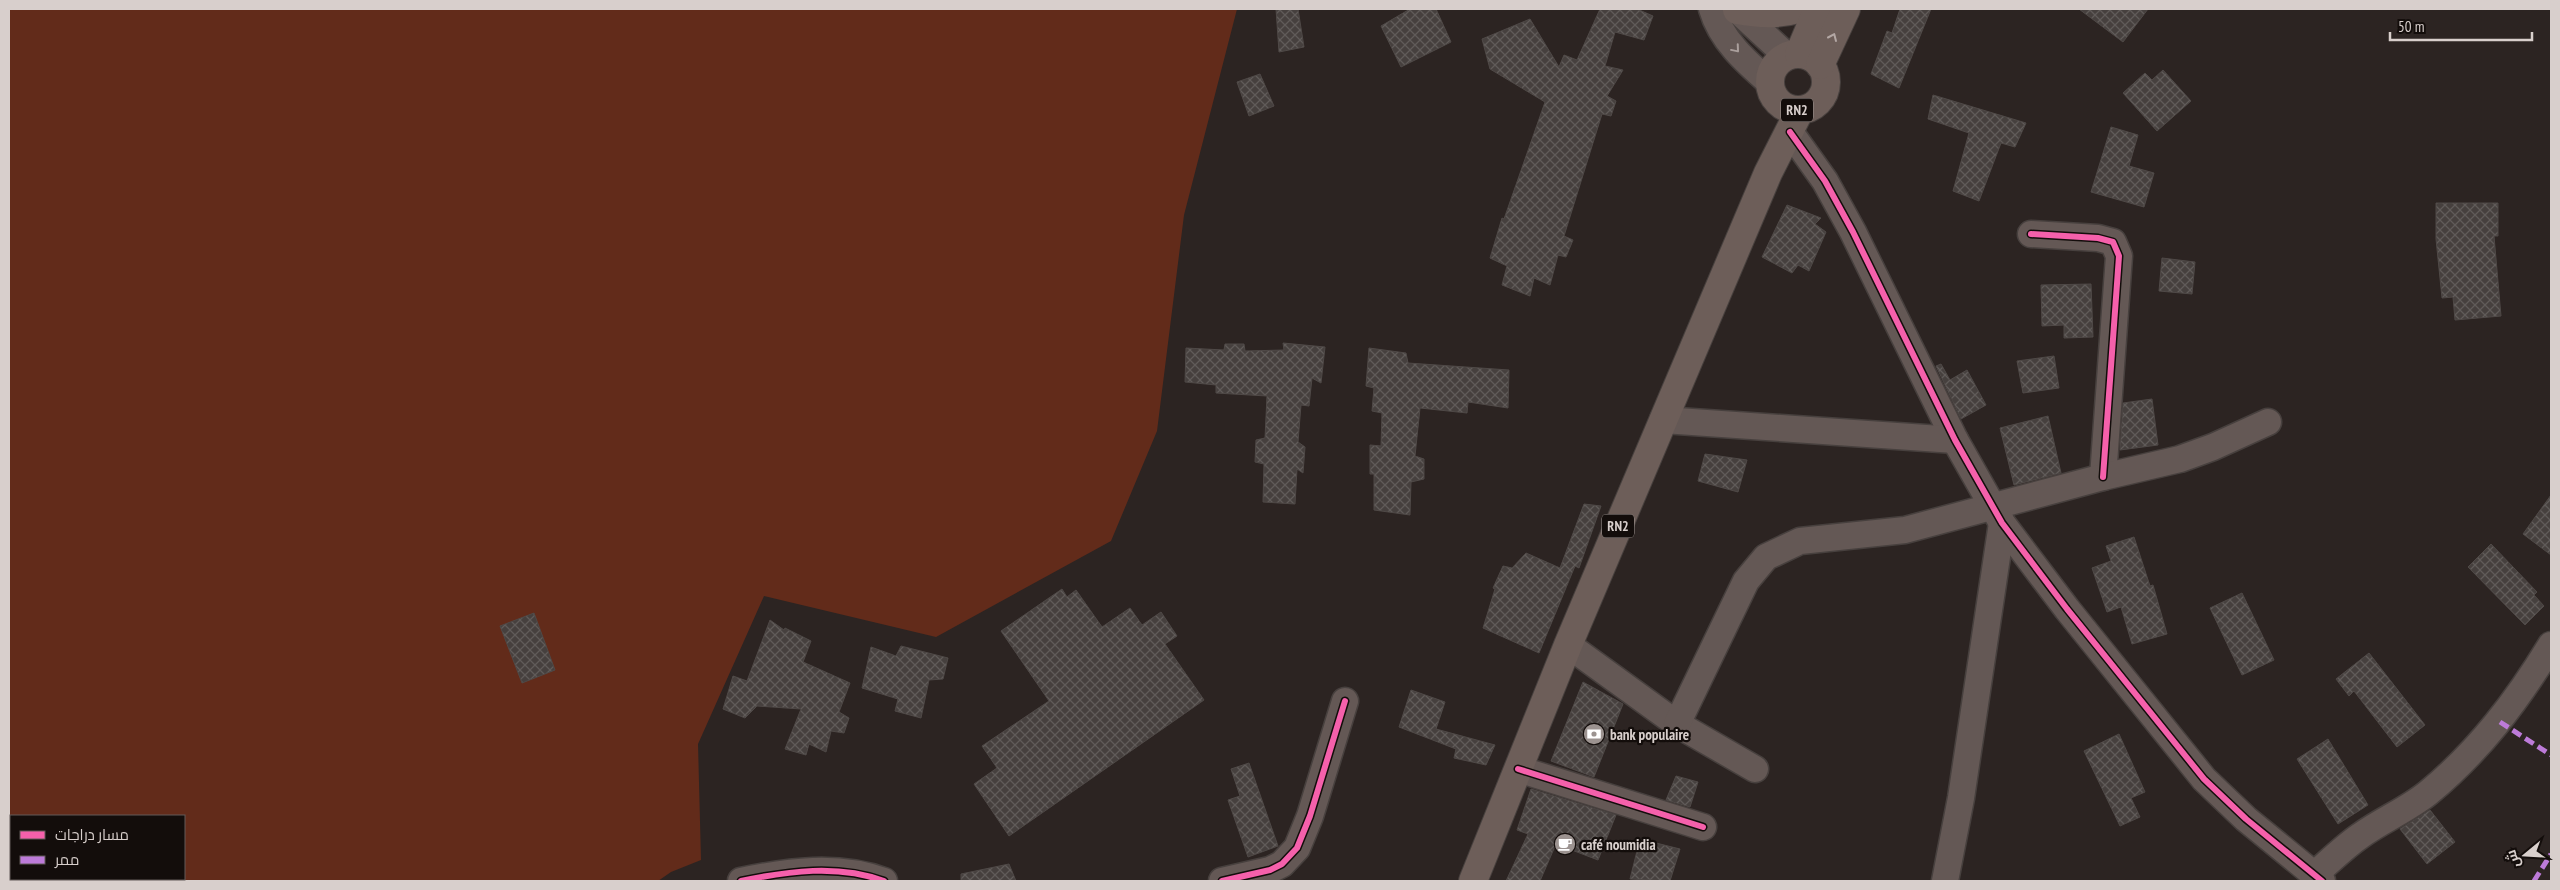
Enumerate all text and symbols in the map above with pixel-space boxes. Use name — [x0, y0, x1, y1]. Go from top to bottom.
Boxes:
scale bar — [2390, 10, 2532, 42]
text: 50 m — [2398, 17, 2424, 36]
one-way arrow — [1827, 33, 1837, 42]
one-way arrow — [1730, 43, 1738, 52]
road number: RN2 — [1781, 98, 1813, 122]
road number: RN2 — [1602, 514, 1634, 538]
bank icon: bank populaire — [1582, 722, 1606, 746]
place label: bank populaire — [1610, 725, 1689, 744]
legend — [10, 815, 185, 880]
text: مسار دراجات — [55, 825, 129, 844]
north arrow — [2500, 830, 2550, 880]
cafe icon: café noumidia — [1553, 832, 1577, 856]
place label: café noumidia — [1581, 835, 1656, 854]
text: ش — [2501, 848, 2524, 870]
text: ممر — [54, 850, 79, 869]

